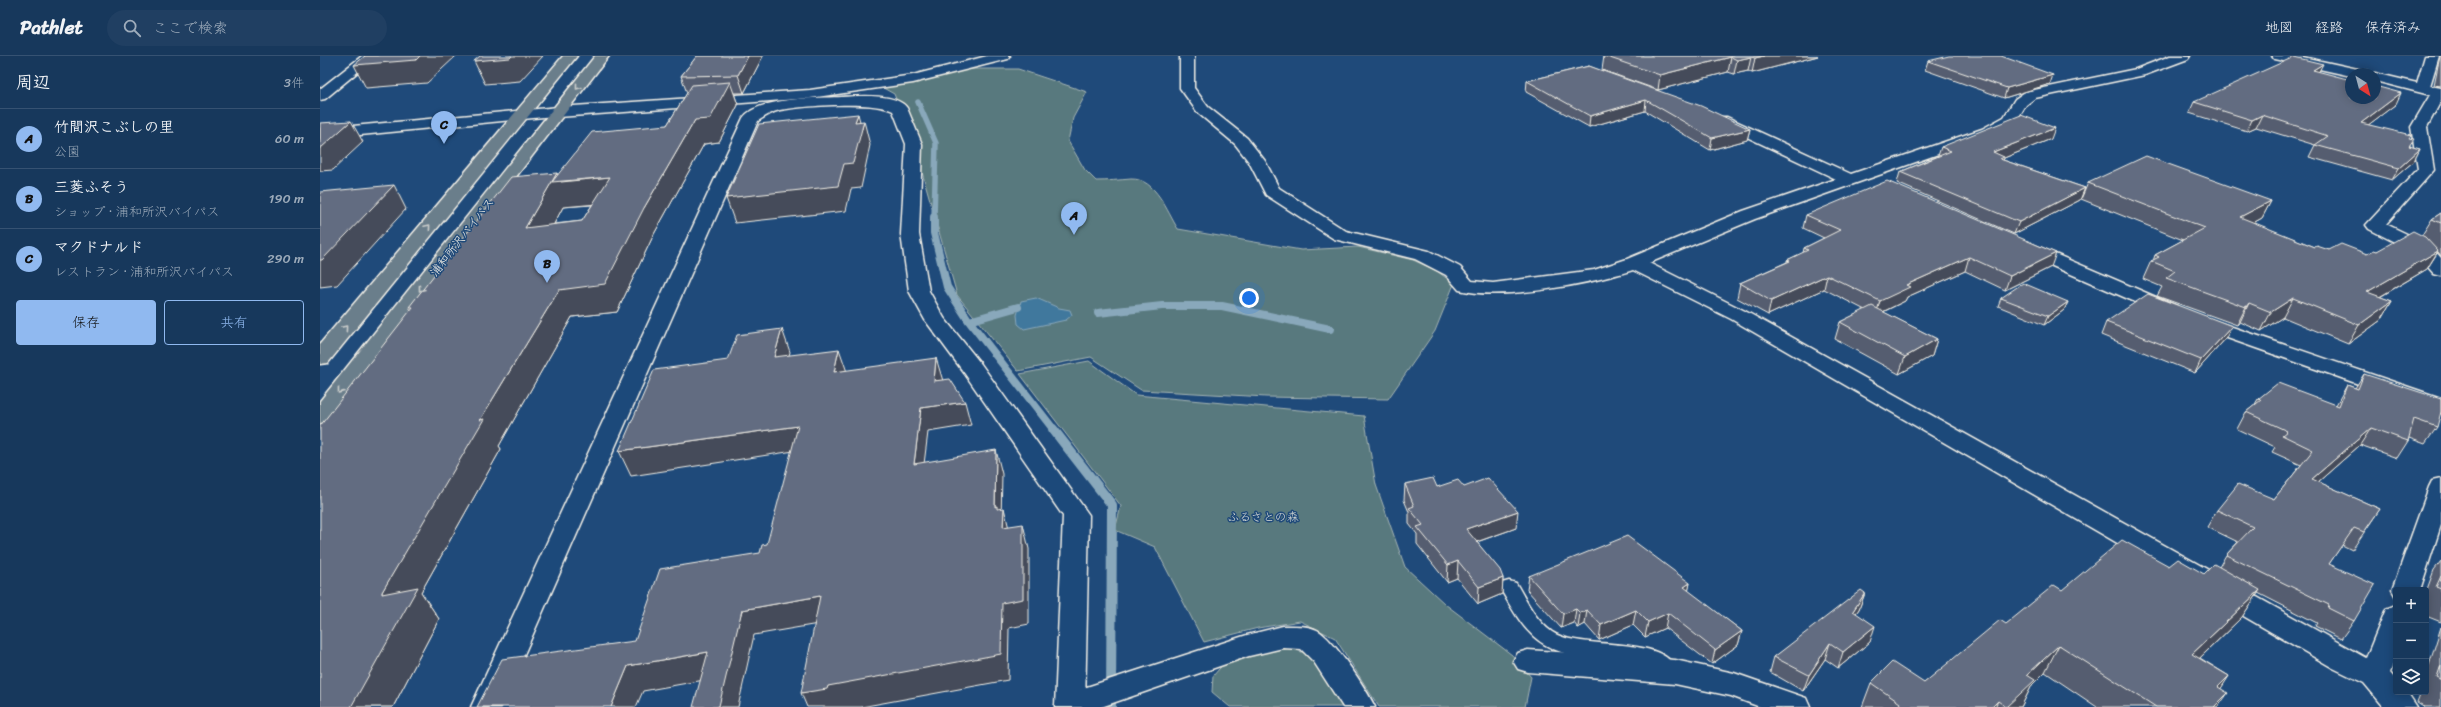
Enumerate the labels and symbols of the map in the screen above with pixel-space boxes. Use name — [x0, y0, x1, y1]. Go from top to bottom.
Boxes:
north arrow — [2345, 68, 2381, 104]
one-way arrow — [576, 82, 583, 89]
pin: C — [431, 111, 457, 144]
street label: 浦和所沢バイパス — [424, 192, 500, 282]
pin: A — [1061, 202, 1087, 235]
one-way arrow — [423, 225, 430, 232]
pin: B — [534, 250, 560, 283]
one-way arrow — [419, 284, 426, 291]
your location — [1239, 288, 1259, 308]
one-way arrow — [340, 325, 347, 332]
one-way arrow — [338, 386, 345, 393]
park label: ふるさとの森 — [1227, 506, 1299, 528]

